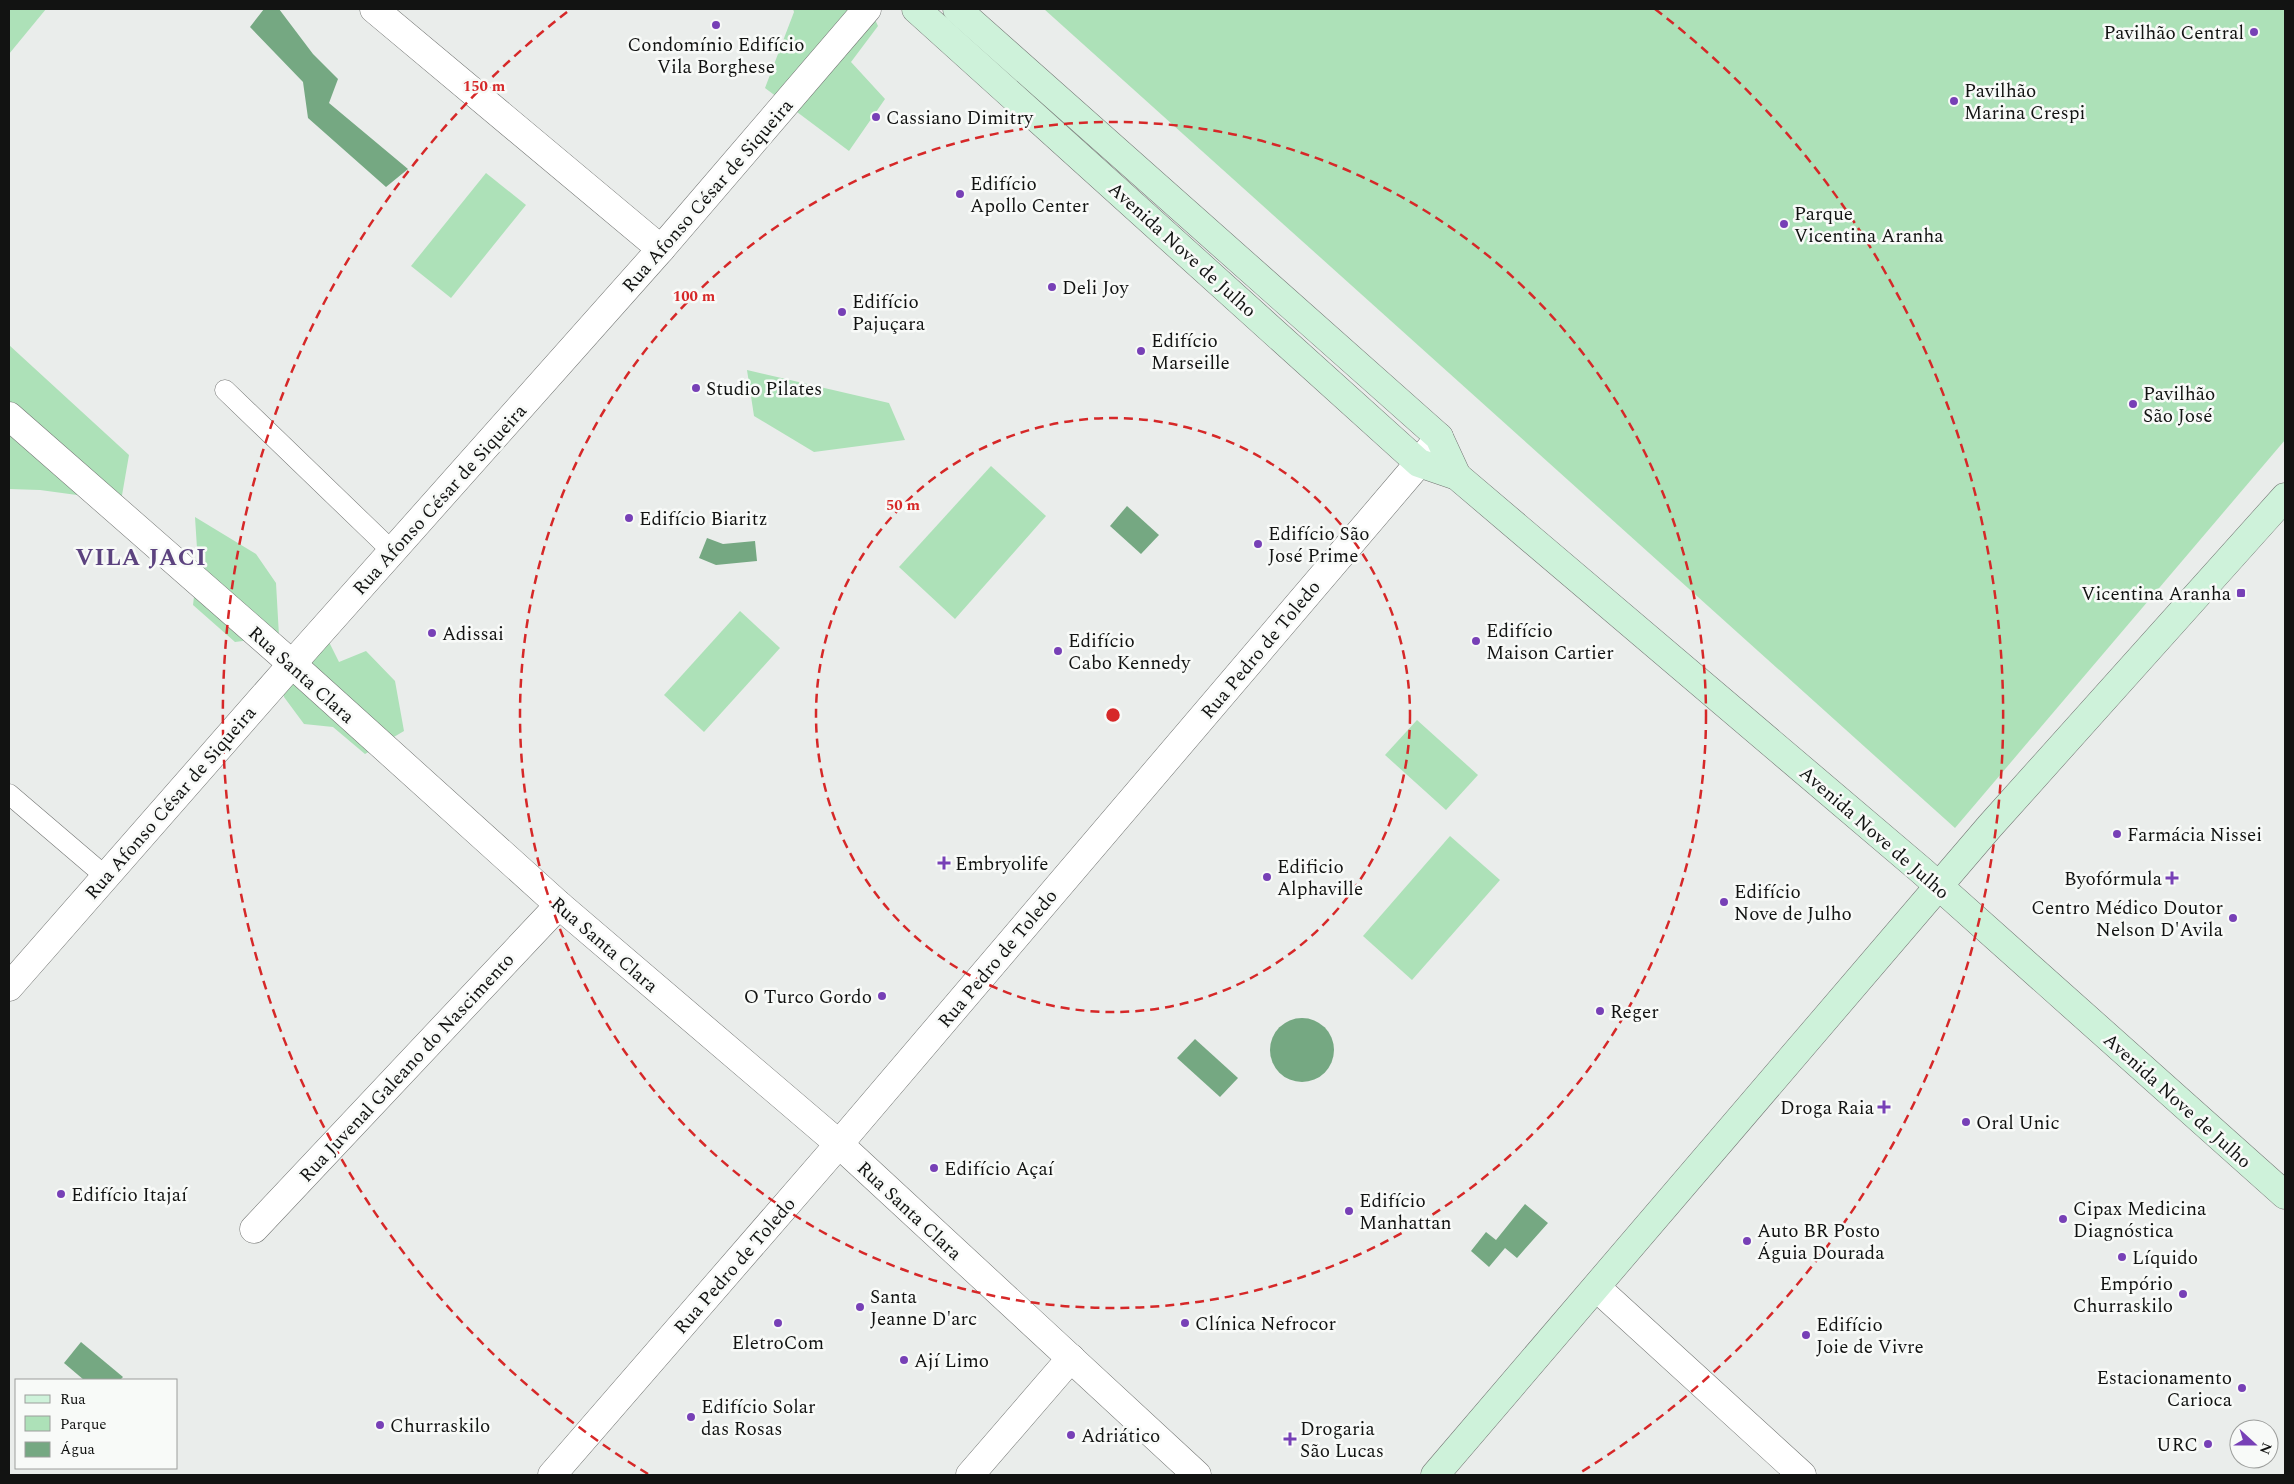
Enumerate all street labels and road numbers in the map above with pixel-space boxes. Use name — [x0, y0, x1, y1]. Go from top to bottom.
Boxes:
street label: Rua Afonso César de Siqueira — [616, 92, 801, 299]
street label: Avenida Nove de Julho — [1101, 175, 1263, 325]
street label: Rua Afonso César de Siqueira — [346, 397, 535, 602]
street label: Rua Pedro de Toledo — [1194, 574, 1328, 726]
street label: Rua Santa Clara — [241, 619, 361, 731]
street label: Rua Afonso César de Siqueira — [79, 699, 264, 906]
street label: Avenida Nove de Julho — [1792, 759, 1956, 907]
street label: Rua Pedro de Toledo — [931, 883, 1065, 1035]
street label: Rua Santa Clara — [544, 890, 665, 1001]
street label: Rua Juvenal Galeano do Nascimento — [293, 947, 522, 1189]
street label: Avenida Nove de Julho — [2096, 1026, 2258, 1176]
street label: Rua Santa Clara — [850, 1155, 969, 1268]
street label: Rua Pedro de Toledo — [667, 1191, 803, 1341]

